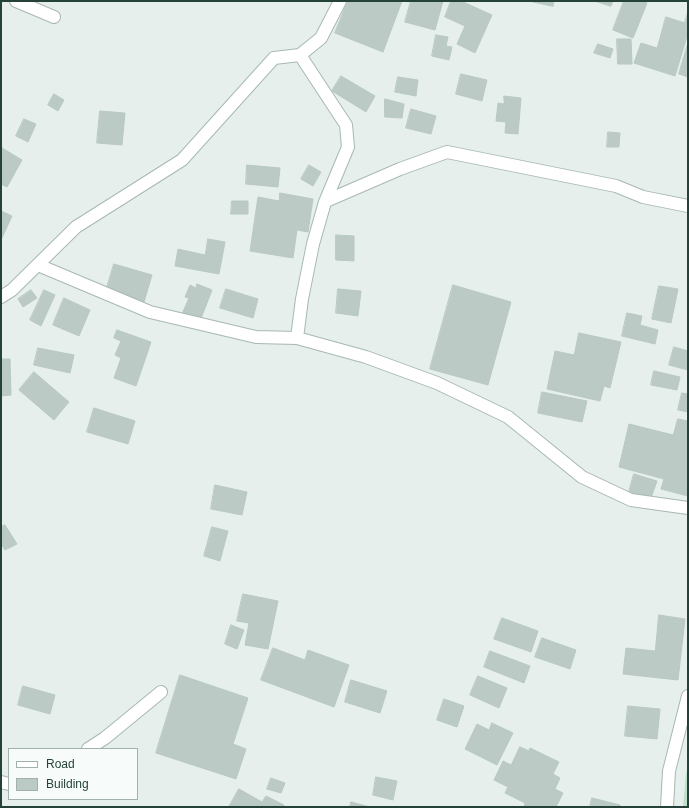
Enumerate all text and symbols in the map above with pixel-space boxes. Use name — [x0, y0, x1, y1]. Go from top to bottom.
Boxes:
legend — [8, 748, 138, 800]
text: Road — [46, 757, 75, 771]
text: Building — [46, 777, 89, 791]

